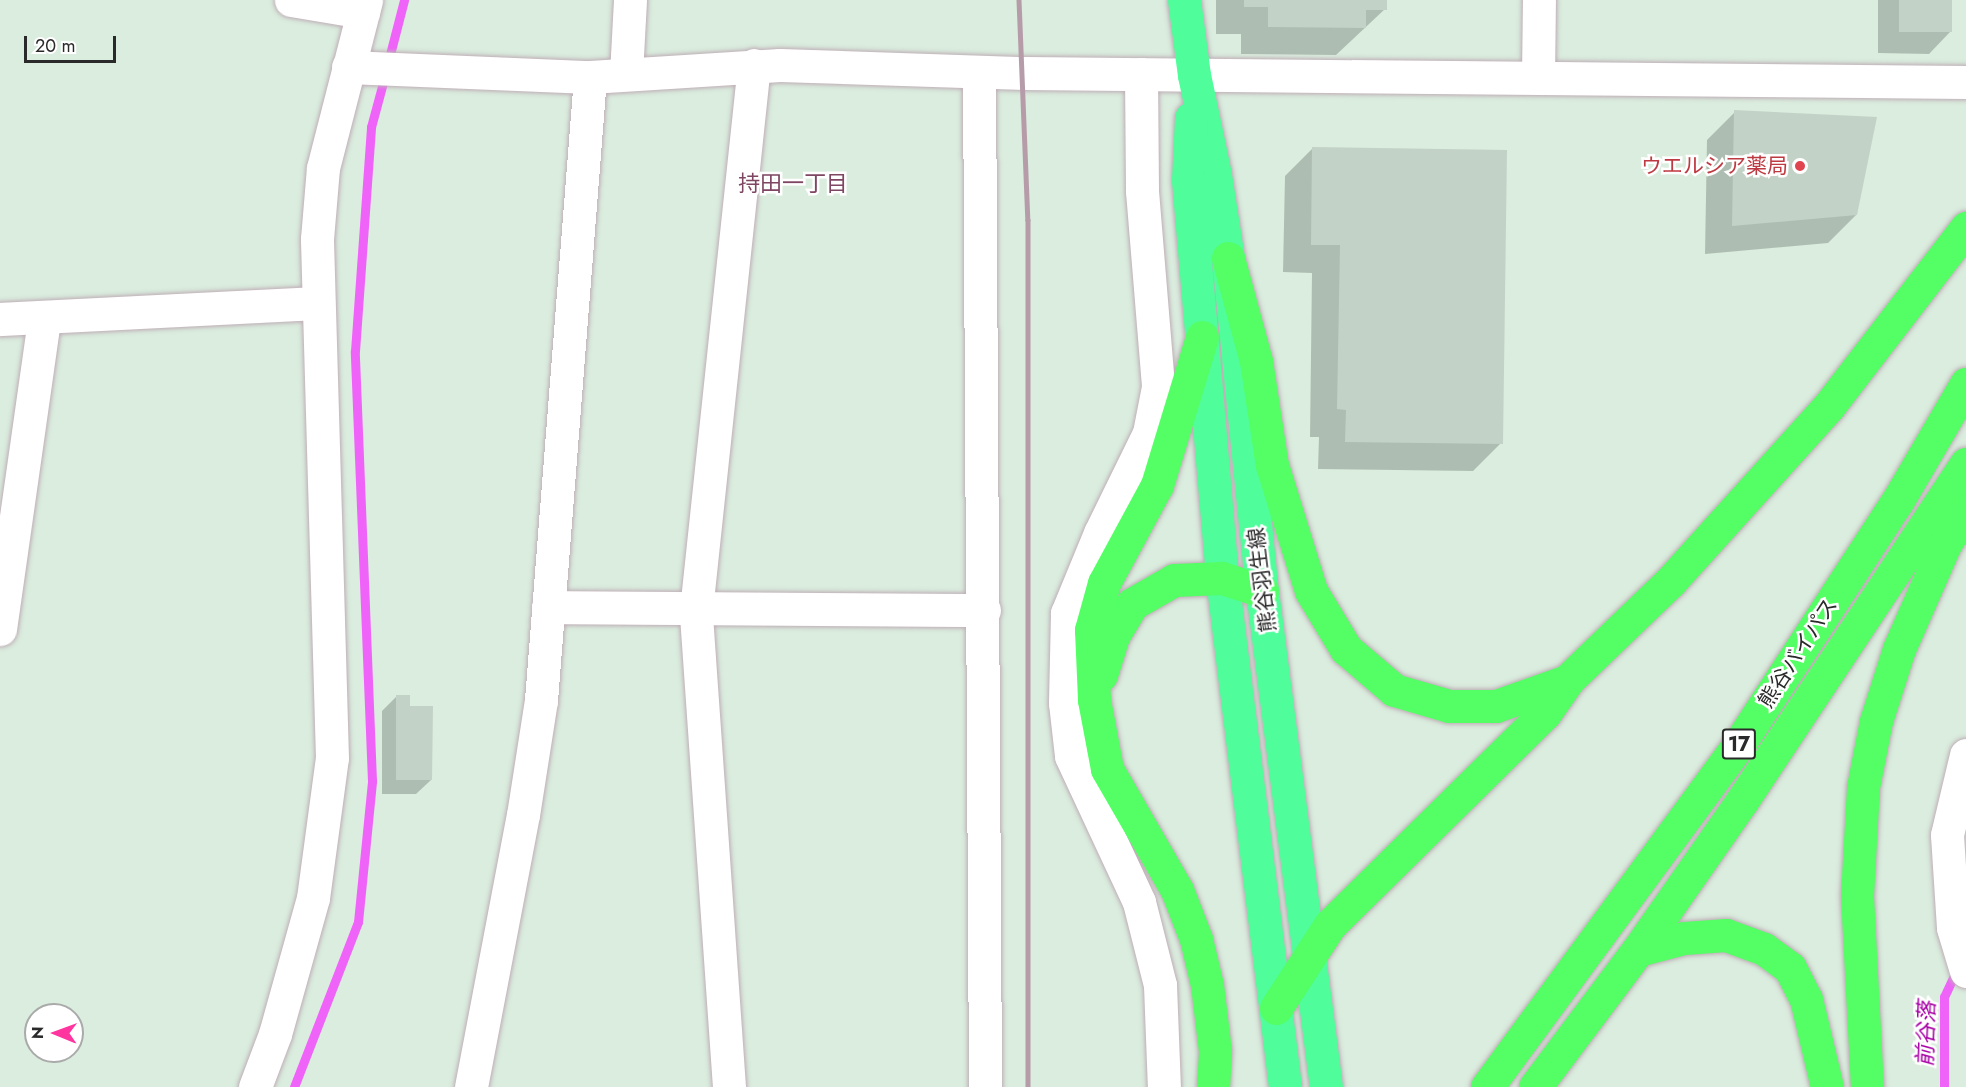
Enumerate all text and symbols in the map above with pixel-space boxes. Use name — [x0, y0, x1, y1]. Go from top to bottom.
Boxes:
scale bar — [27, 24, 118, 62]
text: 20 m — [35, 33, 75, 59]
place label: ウエルシア薬局 — [1641, 153, 1788, 179]
marker: ウエルシア薬局 — [1793, 159, 1807, 173]
district label: 持田一丁目 — [738, 171, 848, 197]
street label: 熊谷羽生線 — [1243, 526, 1281, 634]
street label: 熊谷バイパス — [1753, 593, 1843, 713]
road number: 17 — [1721, 727, 1757, 761]
water label: 前谷落 — [1912, 1001, 1940, 1067]
north arrow — [24, 1003, 84, 1063]
text: N — [26, 1026, 49, 1039]

